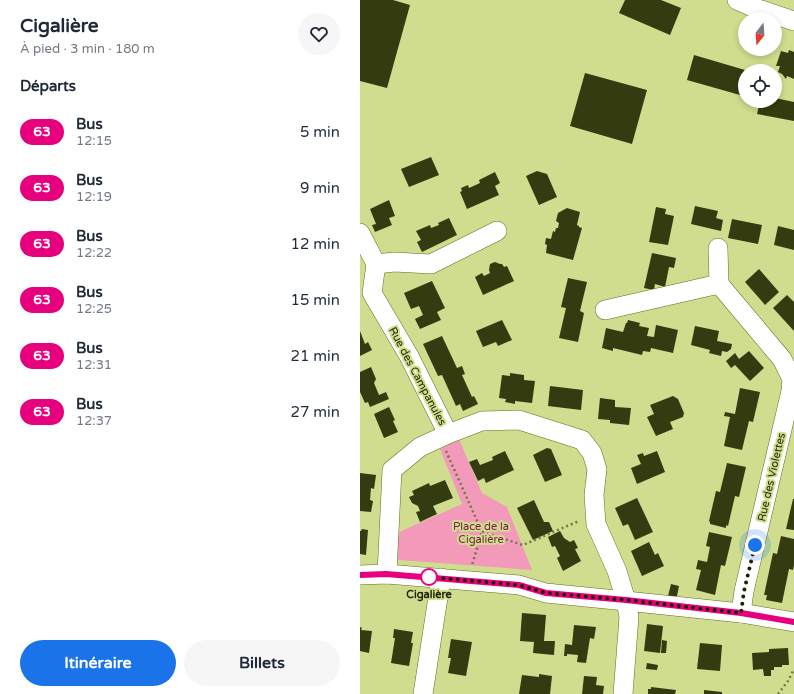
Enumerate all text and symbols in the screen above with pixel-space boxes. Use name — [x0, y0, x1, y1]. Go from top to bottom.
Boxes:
north arrow — [738, 12, 782, 56]
map controls — [738, 12, 782, 108]
button: heart — [298, 13, 340, 55]
text: Cigalière — [20, 15, 99, 37]
text: À pied · 3 min · 180 m — [20, 41, 155, 57]
button: locate — [738, 64, 782, 108]
text: Départs — [20, 77, 76, 95]
text: Bus — [76, 115, 103, 133]
text: 63 — [33, 123, 51, 140]
text: 5 min — [300, 123, 340, 141]
text: 12:15 — [76, 133, 112, 149]
text: Bus — [76, 171, 103, 189]
text: 63 — [33, 179, 51, 196]
text: 9 min — [300, 179, 340, 197]
text: 12:19 — [76, 189, 112, 205]
text: Bus — [76, 227, 103, 245]
text: 63 — [33, 235, 51, 252]
text: 12 min — [291, 235, 340, 253]
text: 12:22 — [76, 245, 112, 261]
text: Bus — [76, 283, 103, 301]
text: 63 — [33, 291, 51, 308]
text: 15 min — [291, 291, 340, 309]
text: 12:25 — [76, 301, 112, 317]
street label: Rue des Campanules — [386, 325, 449, 428]
text: Bus — [76, 339, 103, 357]
text: 63 — [33, 347, 51, 364]
text: 21 min — [291, 347, 340, 365]
text: 12:31 — [76, 357, 112, 373]
text: Bus — [76, 395, 103, 413]
text: 63 — [33, 403, 51, 420]
text: 27 min — [291, 403, 340, 421]
text: 12:37 — [76, 413, 112, 429]
street label: Rue des Violettes — [755, 431, 788, 523]
park label: Place de la Cigalière — [453, 520, 509, 546]
your location — [745, 535, 765, 555]
marker: Cigalière — [420, 568, 438, 586]
place label: Cigalière — [406, 588, 453, 602]
button: Itinéraire — [20, 640, 176, 686]
button: Billets — [184, 640, 340, 686]

